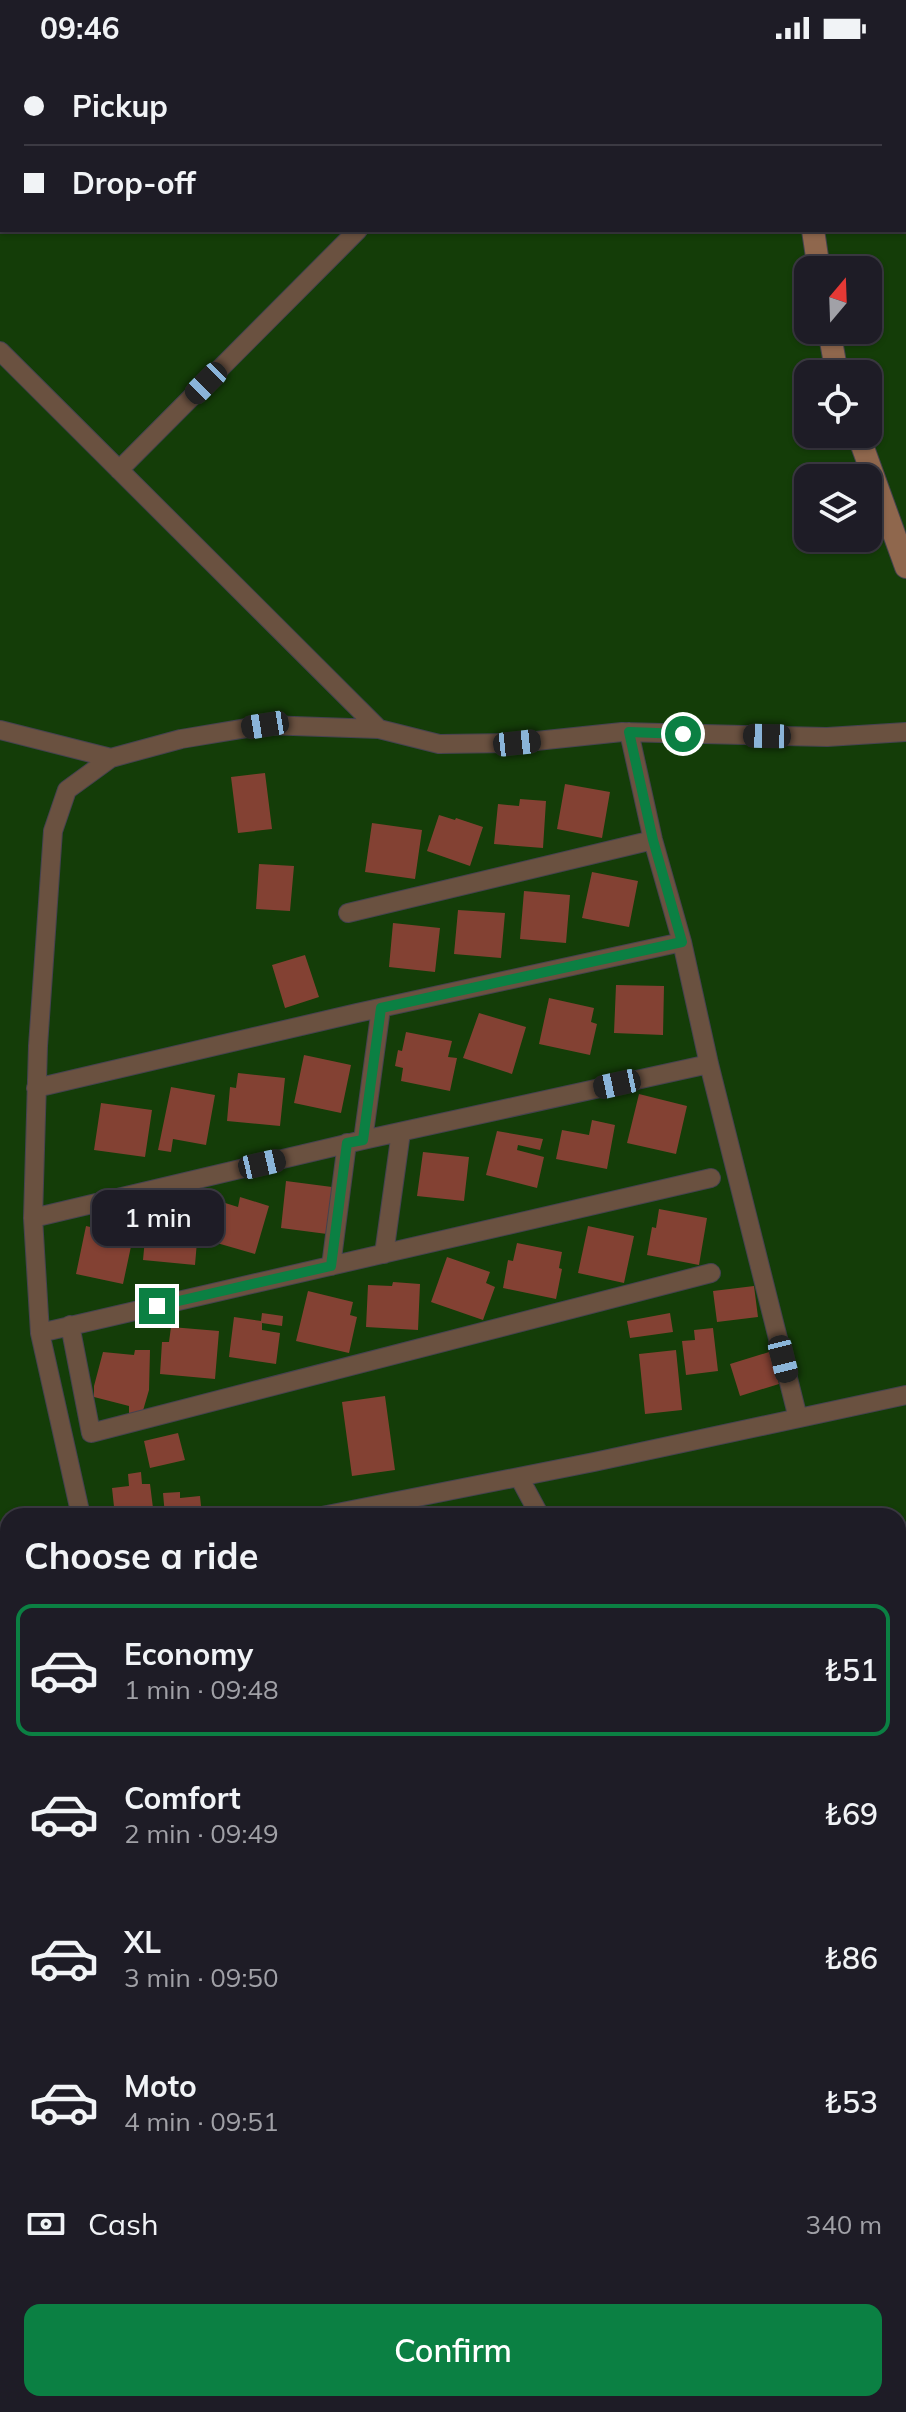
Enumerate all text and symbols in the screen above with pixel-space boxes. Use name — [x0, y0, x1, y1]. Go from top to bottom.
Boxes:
text: 09:46 — [40, 9, 119, 47]
text: Pickup — [72, 87, 168, 125]
text: Drop-off — [72, 164, 196, 202]
north arrow — [794, 256, 882, 344]
map controls — [794, 256, 882, 552]
car — [181, 358, 231, 408]
button: locate — [794, 360, 882, 448]
button: layers — [794, 464, 882, 552]
car — [239, 709, 291, 741]
route start — [665, 716, 701, 752]
car — [743, 724, 791, 748]
car — [492, 729, 542, 757]
car — [591, 1067, 643, 1101]
car — [236, 1147, 288, 1181]
callout: 1 min — [91, 1190, 223, 1246]
text: 1 min — [124, 1201, 192, 1234]
route end — [139, 1288, 175, 1324]
car — [766, 1333, 800, 1385]
text: Choose a ride — [24, 1533, 258, 1578]
icon: car — [28, 1634, 100, 1706]
text: Economy — [124, 1635, 253, 1673]
text: ₺51 — [824, 1651, 878, 1689]
text: 1 min · 09:48 — [124, 1673, 279, 1706]
icon: car — [28, 1778, 100, 1850]
text: Comfort — [124, 1779, 241, 1817]
text: ₺69 — [824, 1795, 878, 1833]
text: 2 min · 09:49 — [124, 1817, 279, 1850]
icon: car — [28, 1922, 100, 1994]
text: XL — [124, 1923, 161, 1961]
text: ₺86 — [824, 1939, 878, 1977]
text: 3 min · 09:50 — [124, 1961, 279, 1994]
icon: car — [28, 2066, 100, 2138]
text: Moto — [124, 2067, 197, 2105]
text: ₺53 — [824, 2083, 878, 2121]
text: 4 min · 09:51 — [124, 2105, 279, 2138]
icon: cash — [24, 2202, 68, 2246]
text: Cash — [88, 2205, 159, 2243]
text: 340 m — [806, 2208, 882, 2241]
button: Confirm — [24, 2304, 882, 2396]

